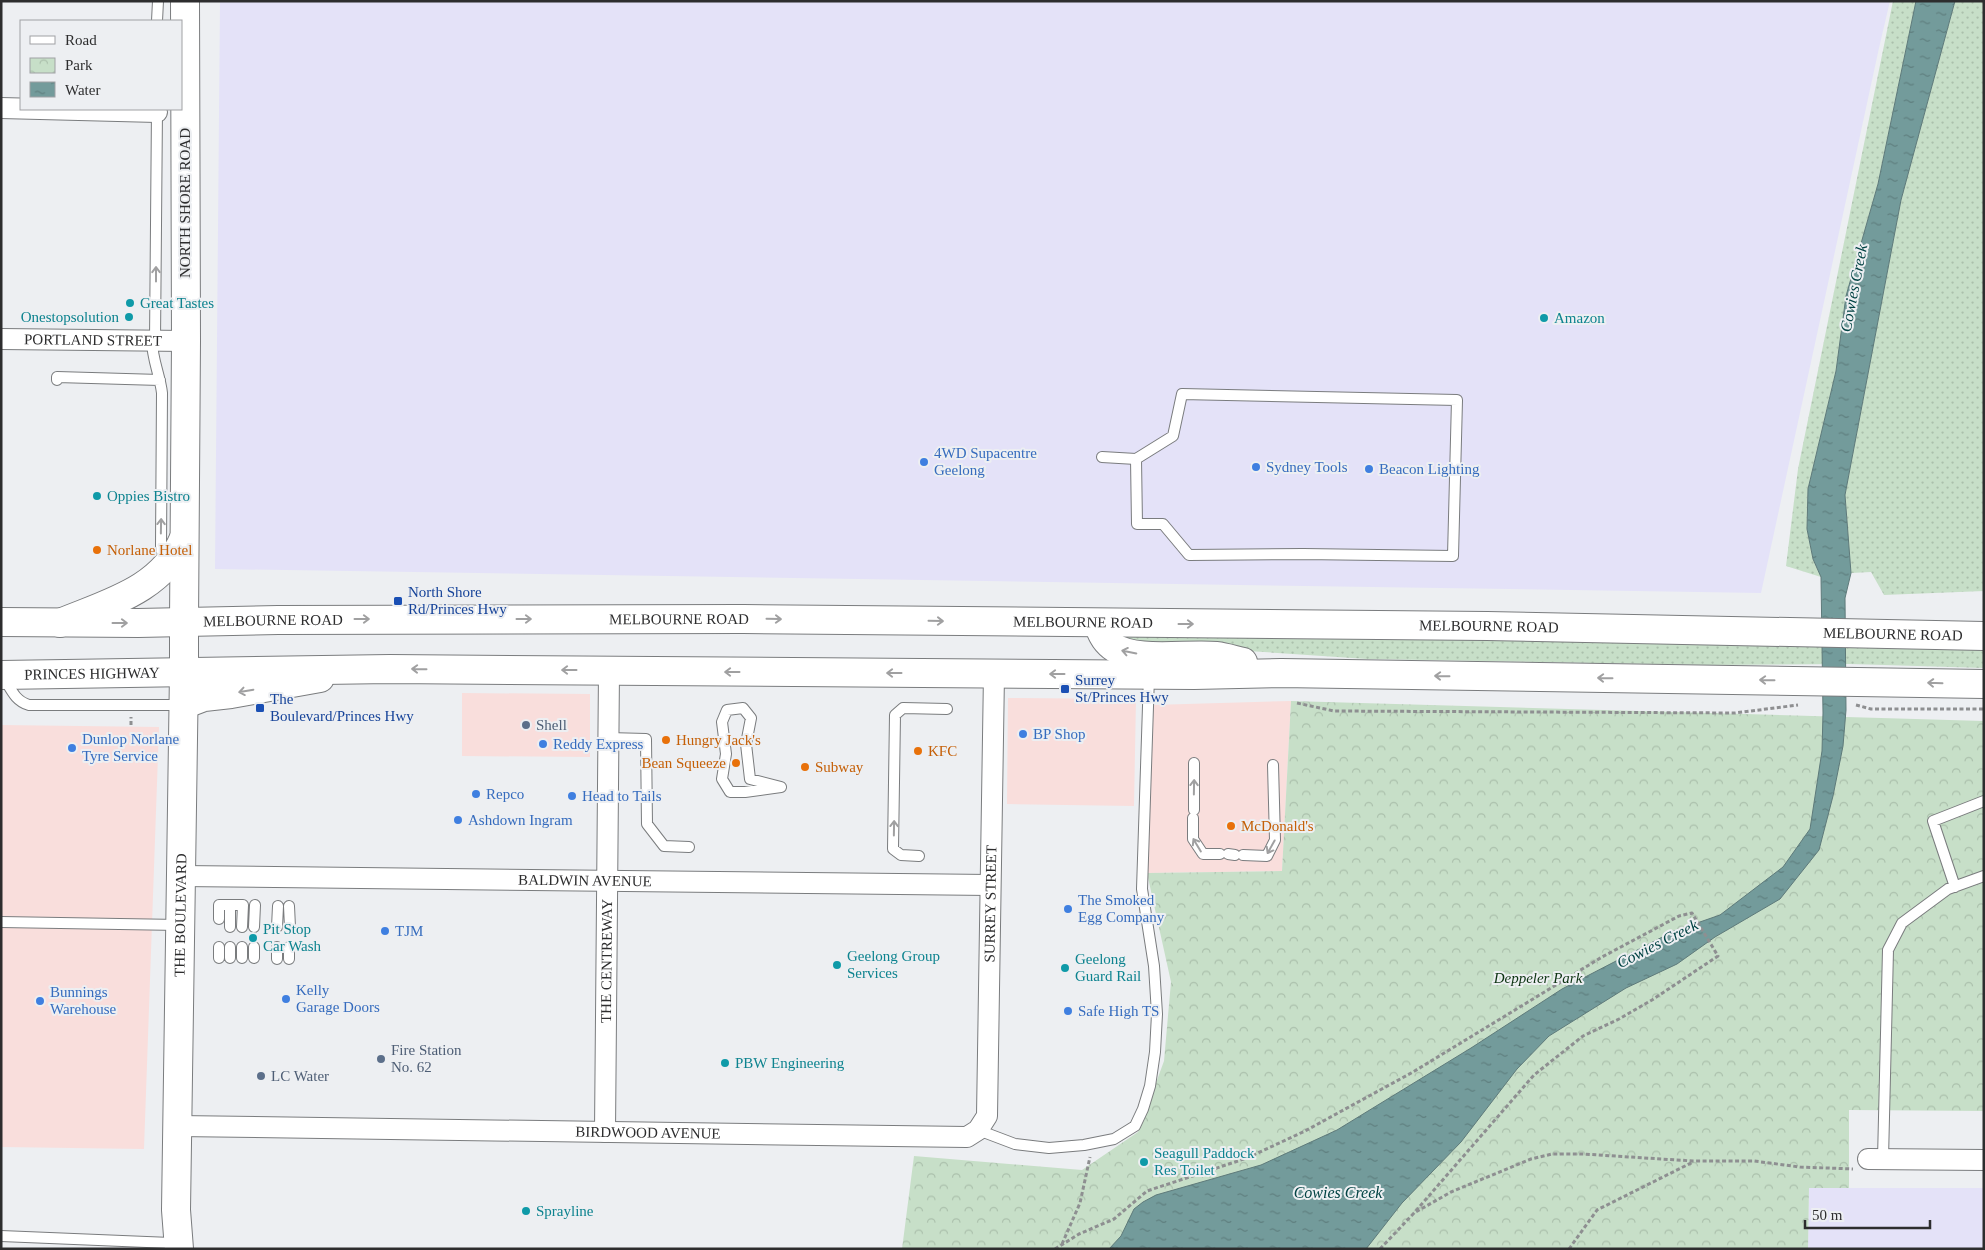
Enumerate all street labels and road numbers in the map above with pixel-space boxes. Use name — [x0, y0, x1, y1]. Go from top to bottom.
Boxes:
street label: NORTH SHORE ROAD — [177, 128, 193, 278]
street label: PORTLAND STREET — [24, 331, 162, 349]
street label: MELBOURNE ROAD — [609, 611, 749, 627]
street label: MELBOURNE ROAD — [203, 612, 343, 630]
street label: MELBOURNE ROAD — [1013, 614, 1153, 631]
street label: MELBOURNE ROAD — [1419, 617, 1559, 635]
street label: MELBOURNE ROAD — [1823, 625, 1963, 644]
street label: PRINCES HIGHWAY — [24, 665, 160, 683]
street label: SURREY STREET — [981, 845, 999, 963]
street label: THE BOULEVARD — [171, 853, 189, 977]
street label: BALDWIN AVENUE — [518, 872, 652, 889]
street label: THE CENTREWAY — [598, 899, 615, 1023]
street label: BIRDWOOD AVENUE — [575, 1124, 721, 1142]

